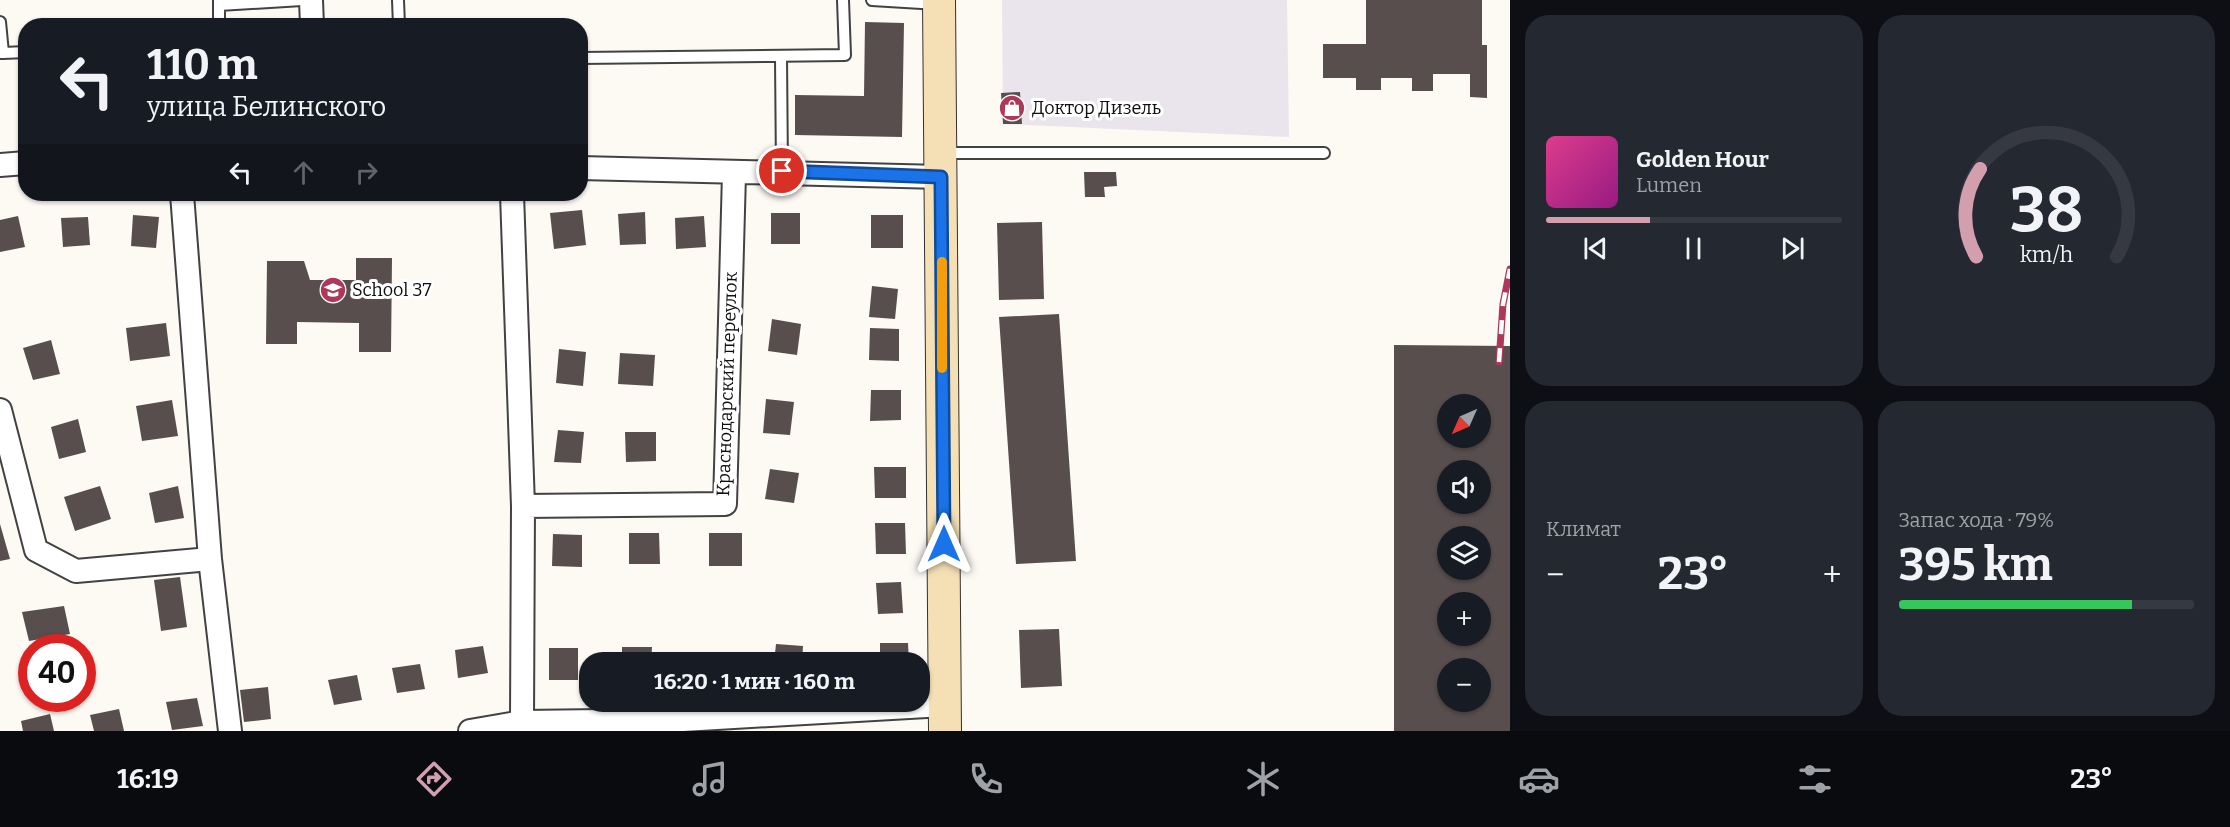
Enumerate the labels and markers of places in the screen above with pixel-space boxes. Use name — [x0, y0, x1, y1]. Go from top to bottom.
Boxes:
shop icon: Доктор Дизель — [997, 93, 1027, 123]
place label: Доктор Дизель — [1032, 97, 1161, 119]
pin — [756, 145, 807, 196]
school or university icon: School 37 — [318, 275, 348, 305]
place label: School 37 — [352, 279, 431, 301]

